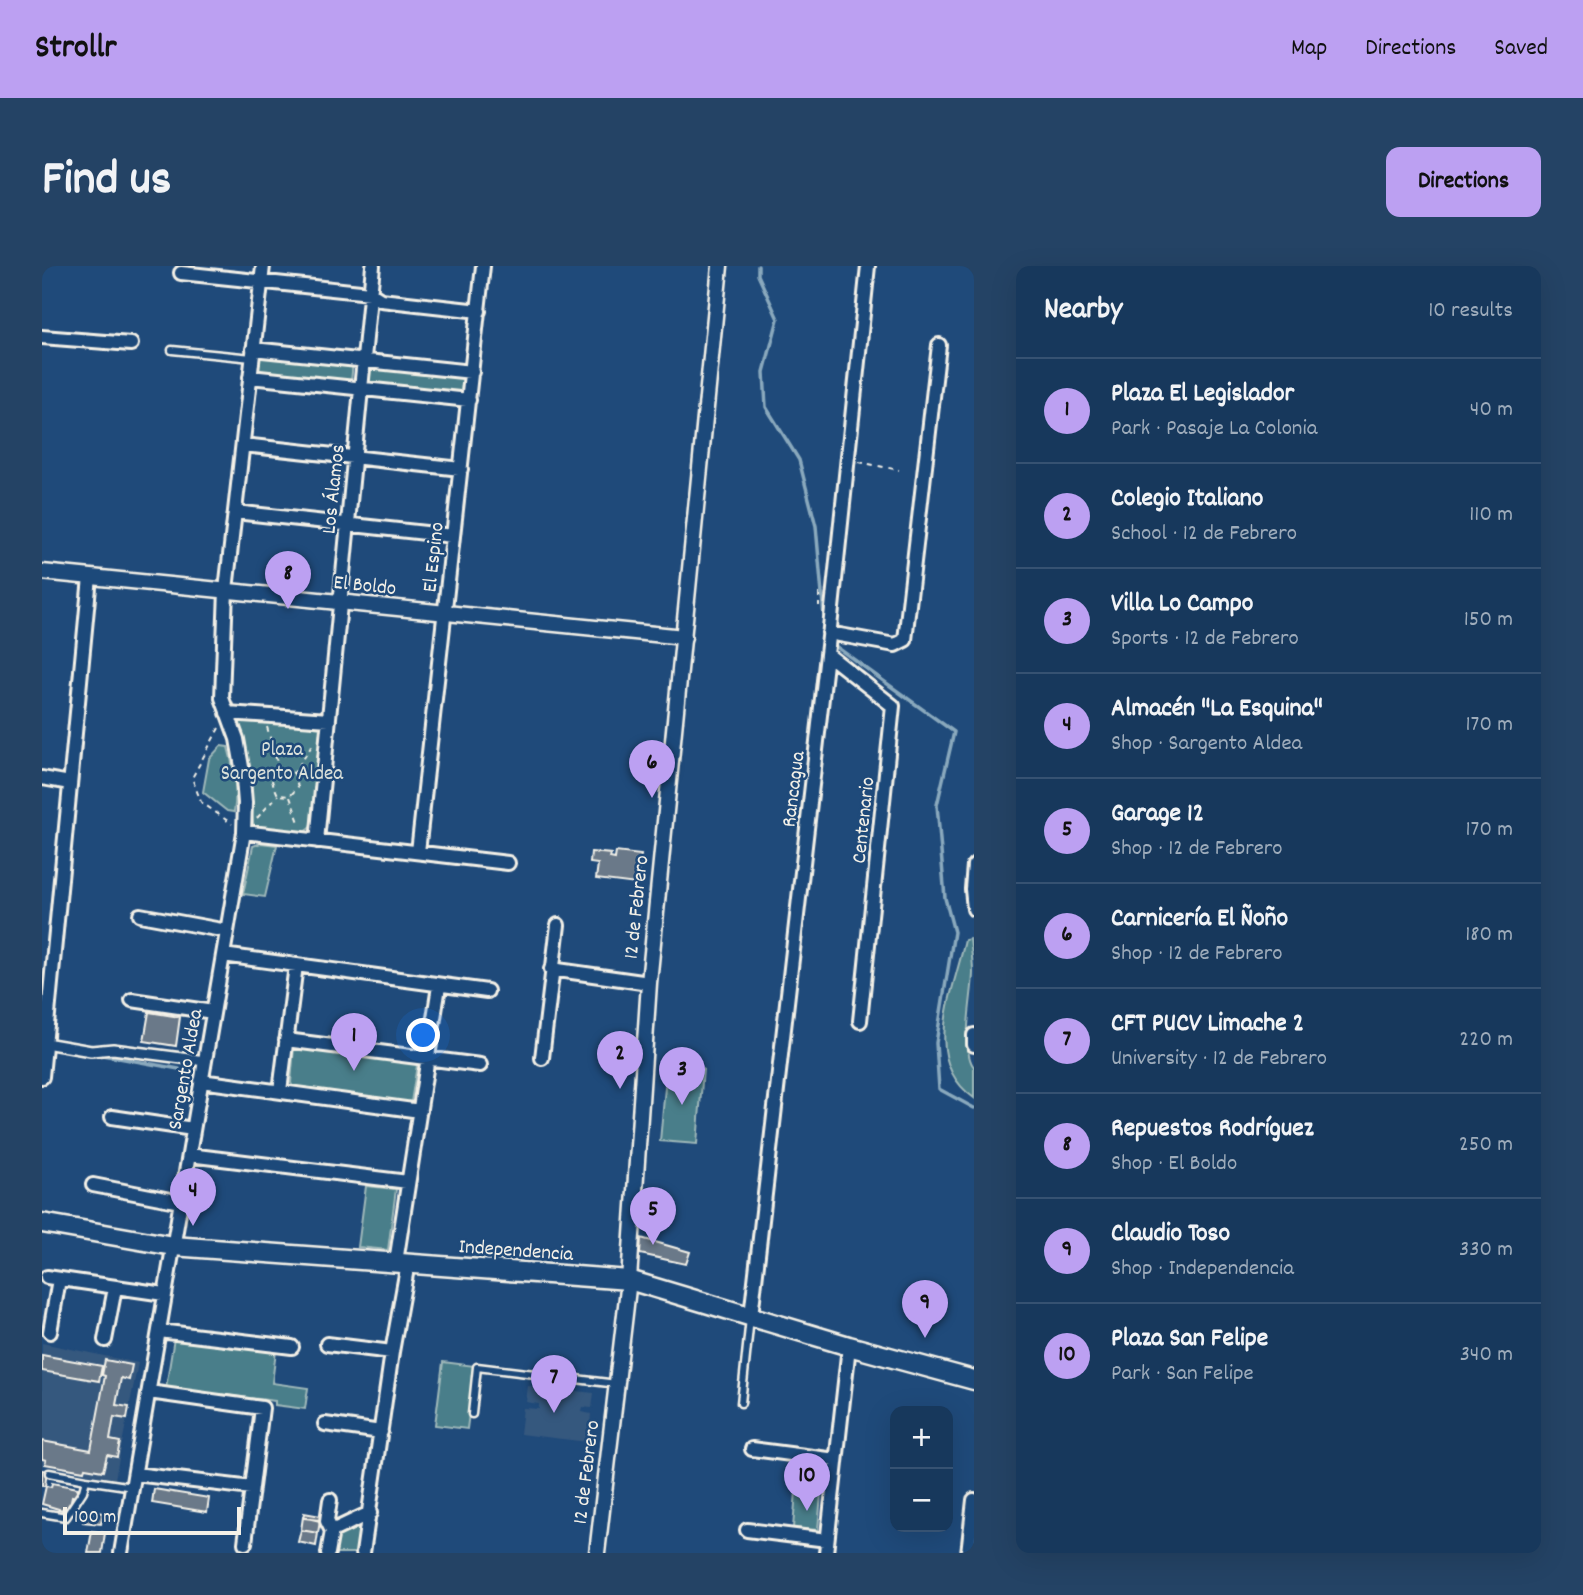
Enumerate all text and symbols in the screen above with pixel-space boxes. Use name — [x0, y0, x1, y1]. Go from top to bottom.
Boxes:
text: Strollr — [35, 26, 117, 73]
text: Map — [1291, 32, 1327, 66]
text: Directions — [1365, 32, 1456, 66]
text: Saved — [1494, 32, 1548, 66]
text: Find us — [42, 147, 171, 217]
button: Directions — [1386, 147, 1541, 217]
text: Nearby — [1044, 290, 1122, 333]
text: 10 results — [1428, 295, 1513, 328]
text: Plaza El Legislador — [1111, 376, 1294, 413]
text: 1 — [1064, 394, 1070, 427]
text: 40 m — [1470, 394, 1513, 427]
text: Park · Pasaje La Colonia — [1111, 413, 1318, 446]
street label: Los Álamos — [315, 443, 355, 536]
text: Colegio Italiano — [1111, 481, 1263, 518]
text: 2 — [1062, 499, 1072, 532]
text: 110 m — [1469, 499, 1513, 532]
text: School · 12 de Febrero — [1111, 518, 1297, 551]
street label: El Espino — [416, 521, 454, 594]
pin: 8 — [265, 551, 311, 609]
street label: El Boldo — [332, 569, 398, 605]
text: Villa Lo Campo — [1111, 586, 1253, 623]
text: 3 — [1062, 604, 1072, 637]
text: 150 m — [1464, 604, 1513, 637]
text: Sports · 12 de Febrero — [1111, 623, 1299, 656]
text: Almacén "La Esquina" — [1111, 691, 1323, 728]
text: 4 — [1062, 709, 1072, 742]
text: 170 m — [1466, 709, 1513, 742]
text: Shop · Sargento Aldea — [1111, 728, 1302, 761]
park label: Plaza Sargento Aldea — [221, 736, 344, 790]
pin: 6 — [629, 740, 675, 798]
street label: Rancagua — [775, 749, 815, 829]
street label: Centenario — [846, 776, 884, 865]
text: Garage 12 — [1111, 796, 1204, 833]
text: 5 — [1062, 814, 1072, 847]
text: 170 m — [1466, 814, 1513, 847]
text: Shop · 12 de Febrero — [1111, 833, 1283, 866]
street label: 12 de Febrero — [618, 854, 658, 961]
text: Carnicería El Ñoño — [1111, 901, 1288, 938]
text: 6 — [1061, 919, 1073, 952]
text: 180 m — [1465, 919, 1513, 952]
text: Shop · 12 de Febrero — [1111, 938, 1283, 971]
street label: Sargento Aldea — [162, 1006, 213, 1132]
text: CFT PUCV Limache 2 — [1111, 1006, 1304, 1043]
pin: 1 — [331, 1013, 377, 1071]
your location — [406, 1018, 440, 1052]
text: 7 — [1063, 1024, 1071, 1057]
text: 220 m — [1459, 1024, 1513, 1057]
pin: 2 — [597, 1031, 643, 1089]
text: University · 12 de Febrero — [1111, 1043, 1327, 1076]
pin: 3 — [659, 1047, 705, 1105]
text: Repuestos Rodríguez — [1111, 1111, 1314, 1148]
text: 8 — [1062, 1129, 1072, 1162]
text: 250 m — [1459, 1129, 1513, 1162]
text: Shop · El Boldo — [1111, 1148, 1237, 1181]
pin: 4 — [170, 1168, 216, 1226]
pin: 5 — [630, 1187, 676, 1245]
text: Claudio Toso — [1111, 1216, 1230, 1253]
street label: Independencia — [457, 1233, 575, 1271]
text: 9 — [1062, 1234, 1072, 1267]
text: 330 m — [1459, 1234, 1513, 1267]
text: Shop · Independencia — [1111, 1253, 1294, 1286]
pin: 9 — [902, 1280, 948, 1338]
text: Plaza San Felipe — [1111, 1321, 1268, 1358]
text: 10 — [1058, 1339, 1076, 1372]
text: 340 m — [1460, 1339, 1513, 1372]
pin: 7 — [531, 1355, 577, 1413]
text: Park · San Felipe — [1111, 1358, 1254, 1391]
map controls — [890, 1406, 953, 1532]
button: + — [890, 1406, 953, 1469]
street label: 12 de Febrero — [567, 1419, 609, 1526]
pin: 10 — [784, 1453, 830, 1511]
button: − — [890, 1469, 953, 1532]
scale bar — [63, 1504, 242, 1536]
text: 100 m — [74, 1505, 116, 1532]

